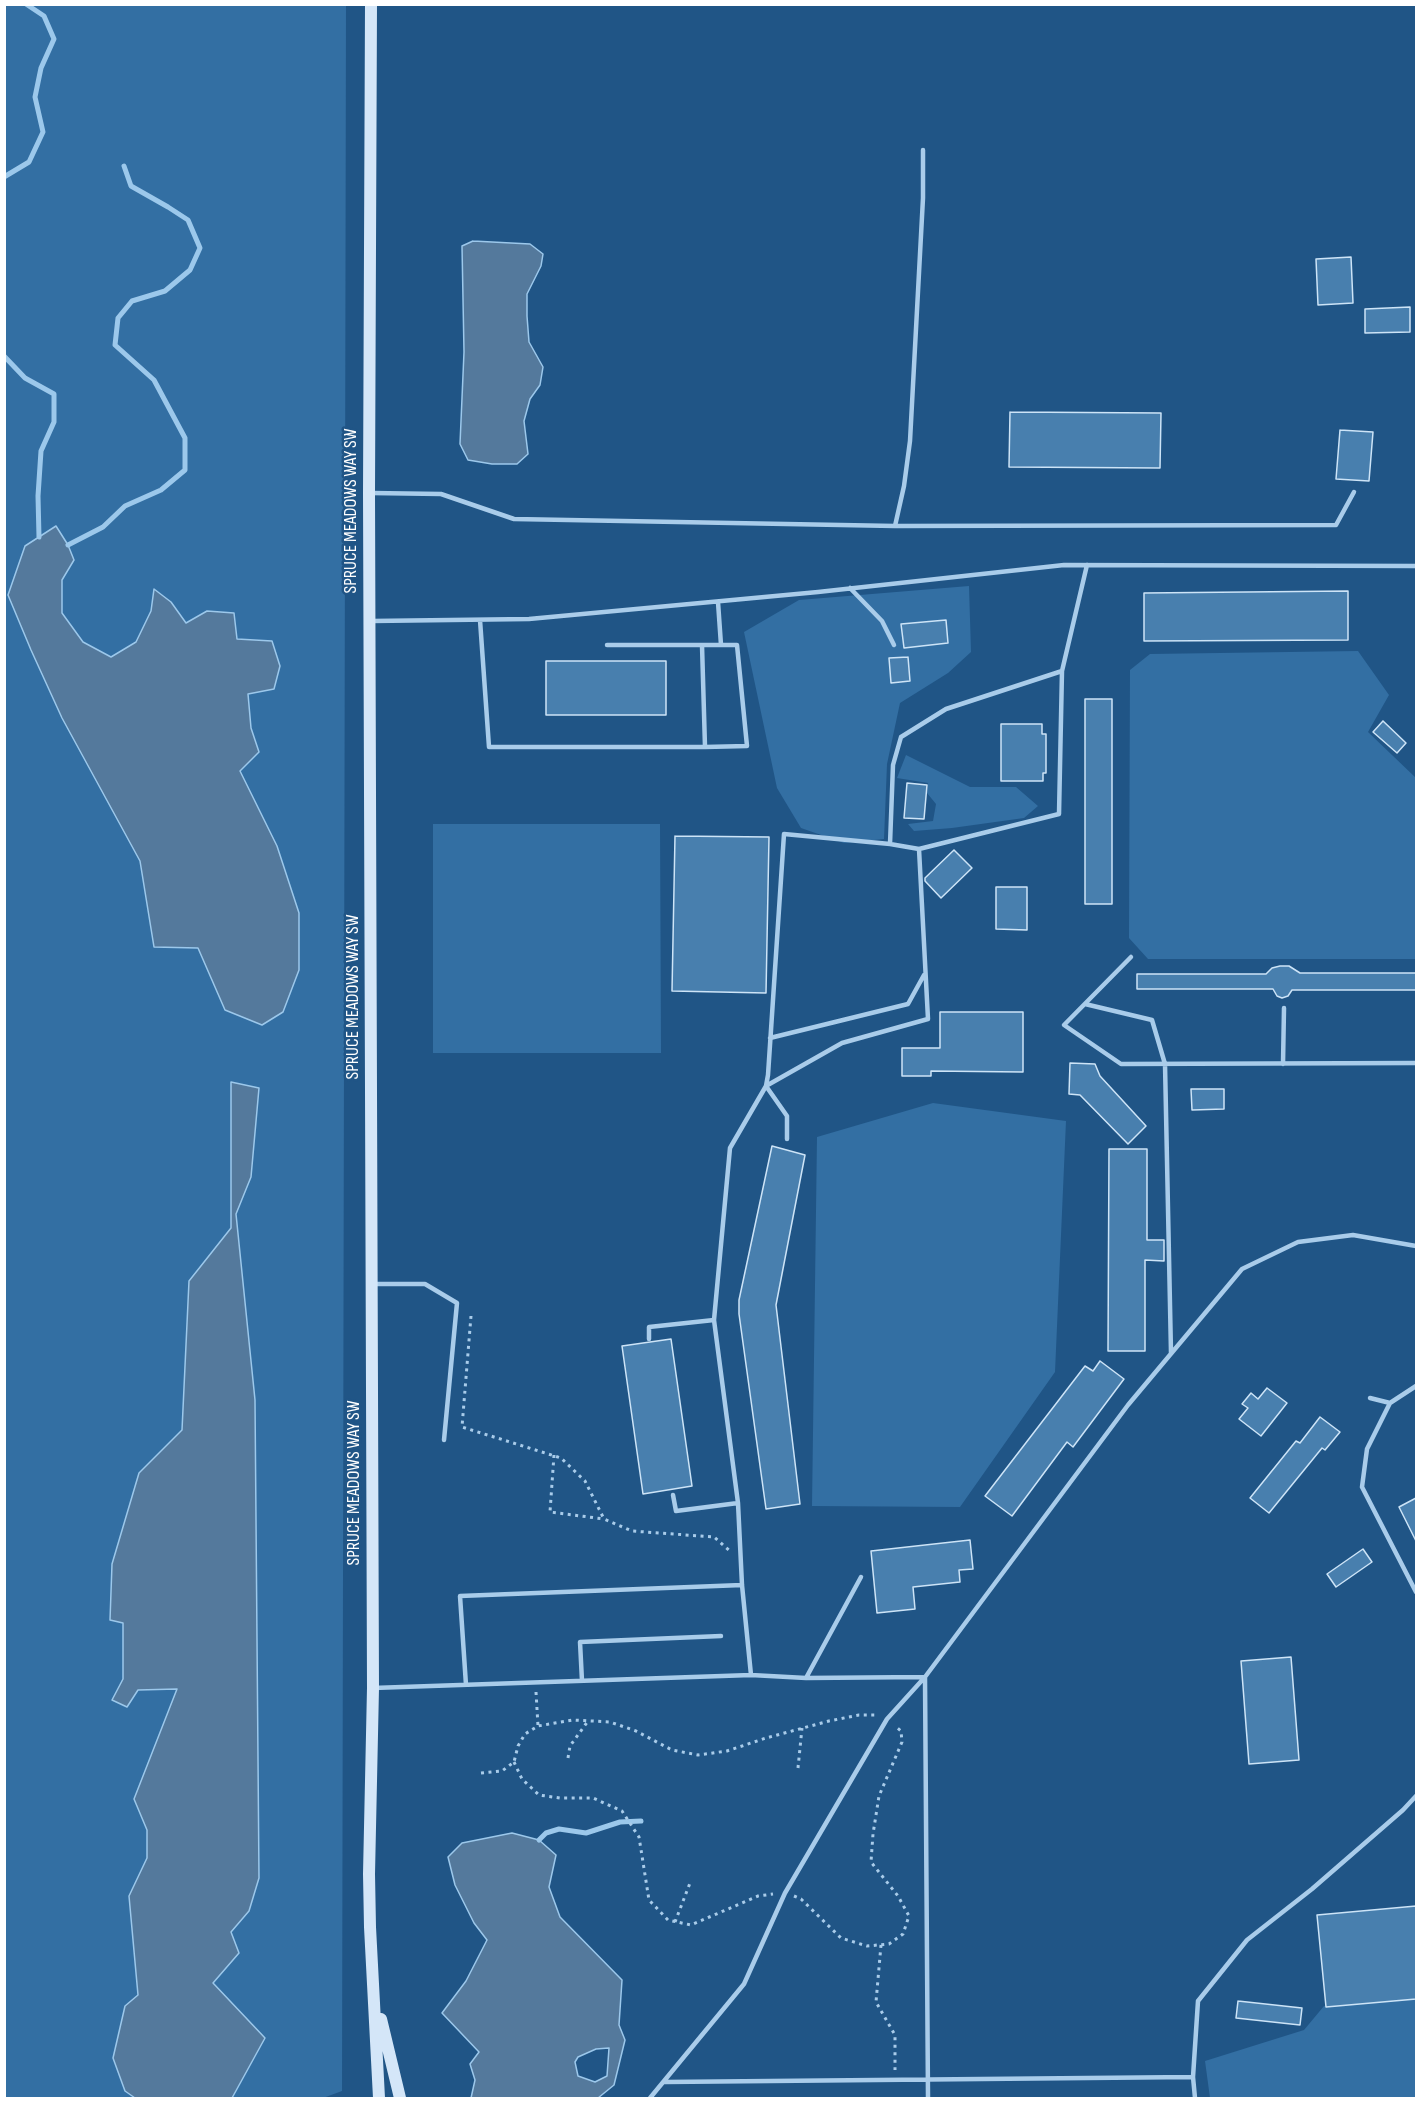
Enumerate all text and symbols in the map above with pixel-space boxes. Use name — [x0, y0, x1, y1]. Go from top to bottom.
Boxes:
street label: SPRUCE MEADOWS WAY SW — [340, 429, 362, 593]
street label: SPRUCE MEADOWS WAY SW — [342, 915, 364, 1079]
street label: SPRUCE MEADOWS WAY SW — [343, 1401, 365, 1565]

